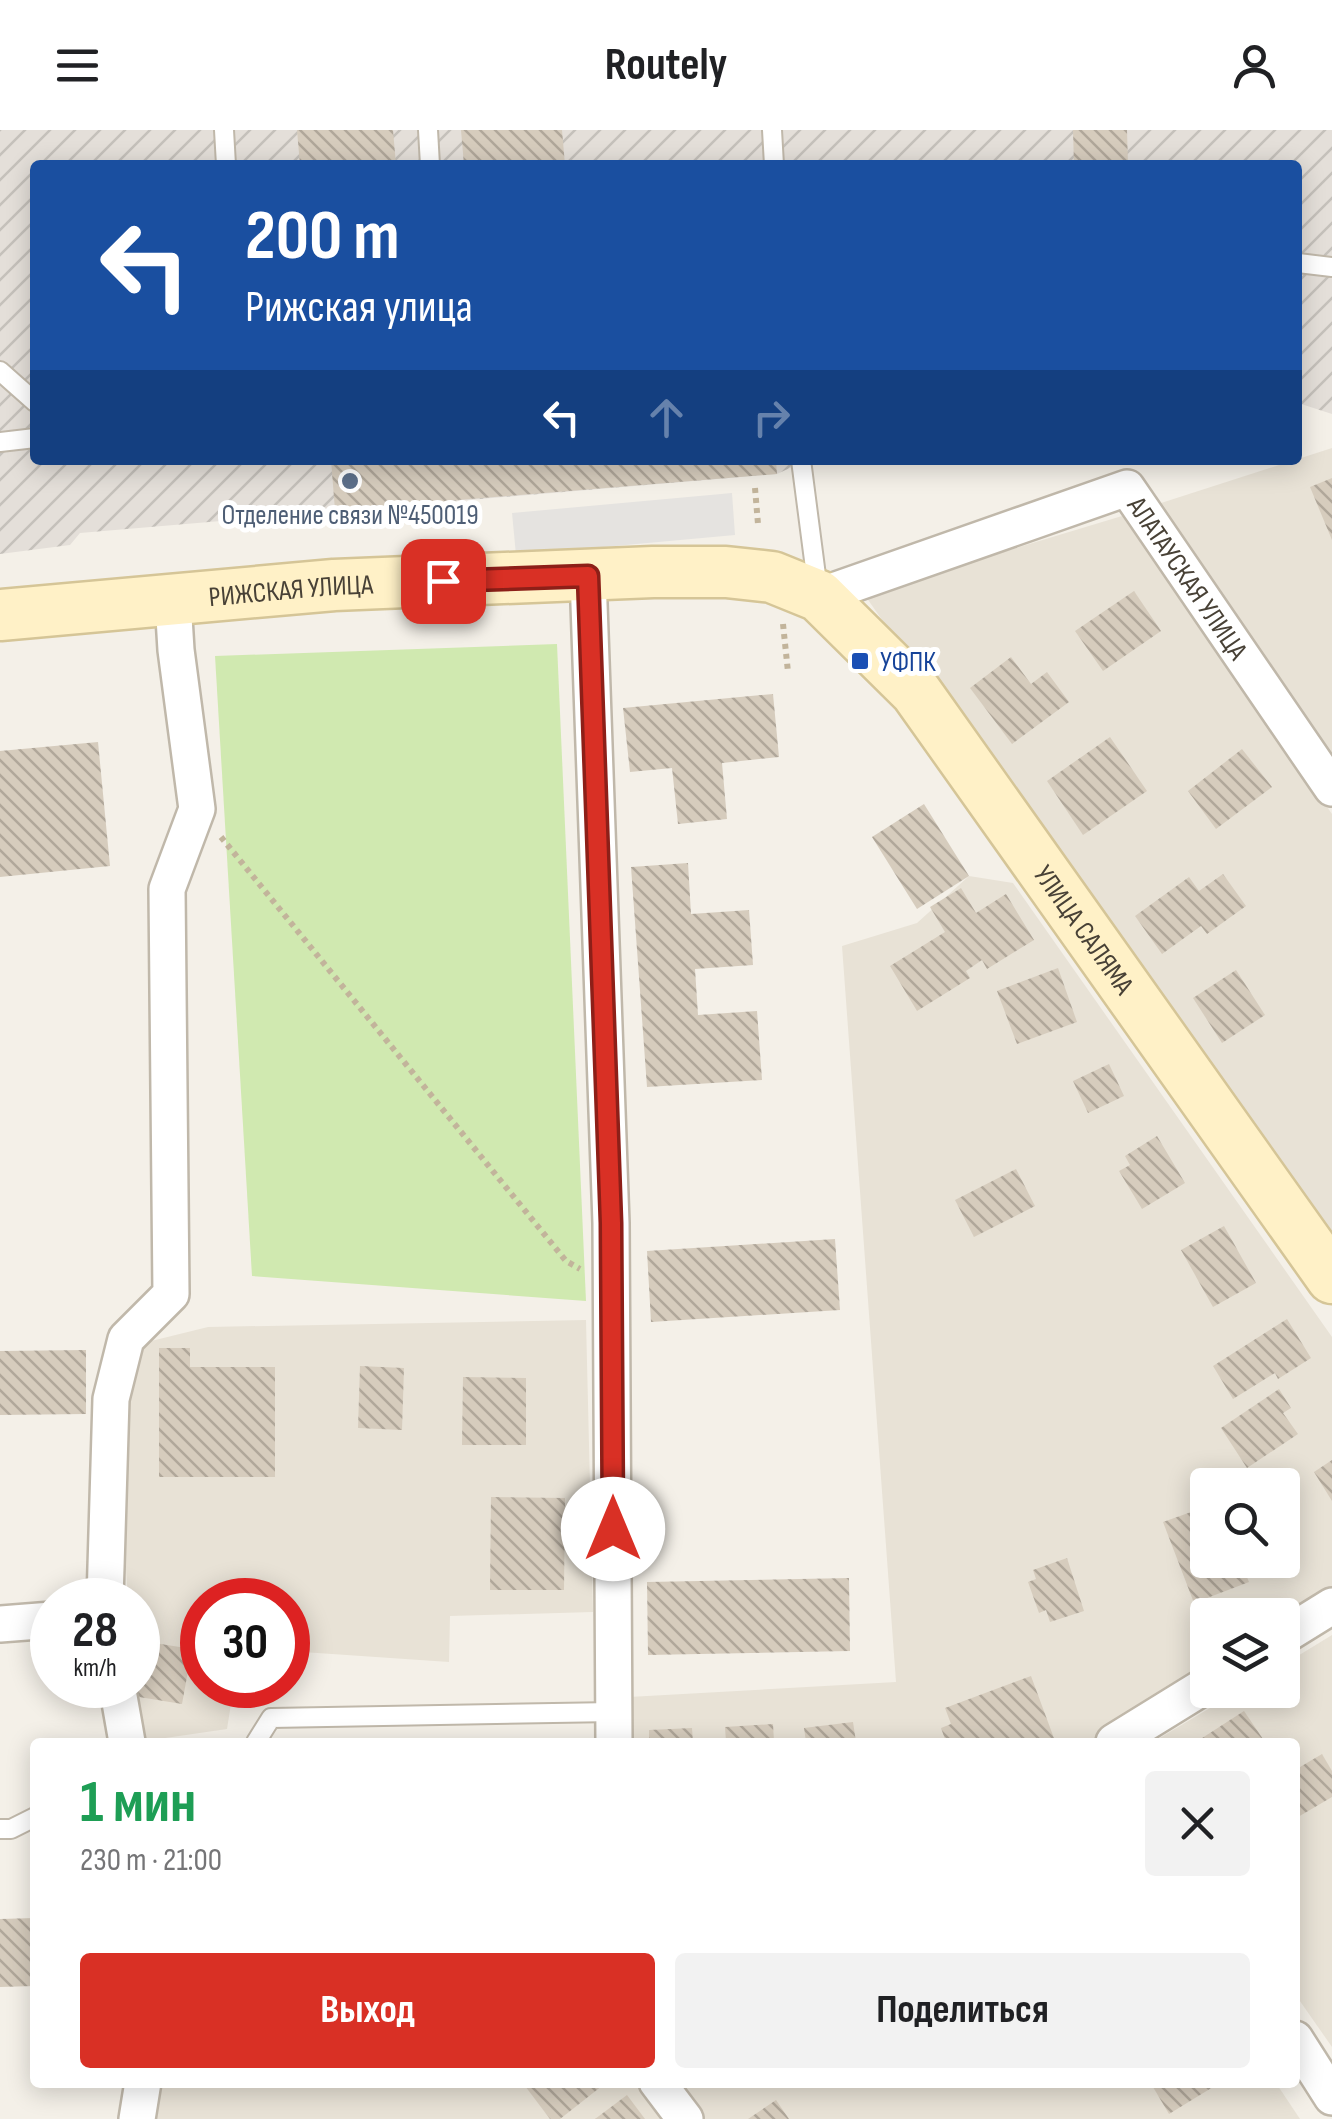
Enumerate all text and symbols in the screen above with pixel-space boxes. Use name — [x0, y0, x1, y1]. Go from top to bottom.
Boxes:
icon: menu — [50, 38, 105, 93]
text: Routely — [605, 38, 727, 93]
icon: person — [1227, 38, 1282, 93]
text: 200 m — [245, 195, 400, 279]
icon: left — [80, 200, 210, 330]
text: Рижская улица — [245, 280, 473, 335]
icon: left — [534, 390, 589, 445]
icon: ahead — [639, 390, 694, 445]
icon: right — [744, 390, 799, 445]
marker: Отделение связи №450019 — [339, 470, 361, 492]
street label: АЛАТАУСКАЯ УЛИЦА — [1119, 490, 1255, 667]
place label: Отделение связи №450019 — [221, 499, 479, 532]
pin — [401, 539, 486, 624]
icon: arrive — [416, 554, 471, 609]
street label: РИЖСКАЯ УЛИЦА — [207, 568, 375, 614]
place label: УФПК — [880, 646, 936, 679]
marker: УФПК — [849, 650, 871, 672]
street label: УЛИЦА САЛЯМА — [1026, 859, 1141, 1002]
map controls — [1190, 1468, 1300, 1708]
button: search — [1190, 1468, 1300, 1578]
position arrow — [561, 1477, 665, 1581]
speed limit sign: 30 — [180, 1578, 310, 1708]
button: layers — [1190, 1598, 1300, 1708]
text: 28 — [72, 1601, 118, 1661]
text: km/h — [73, 1653, 117, 1684]
text: 1 мин — [80, 1767, 196, 1839]
button: close — [1145, 1771, 1250, 1876]
text: 230 m · 21:00 — [80, 1841, 222, 1880]
button: Выход — [80, 1953, 655, 2068]
button: Поделиться — [675, 1953, 1250, 2068]

